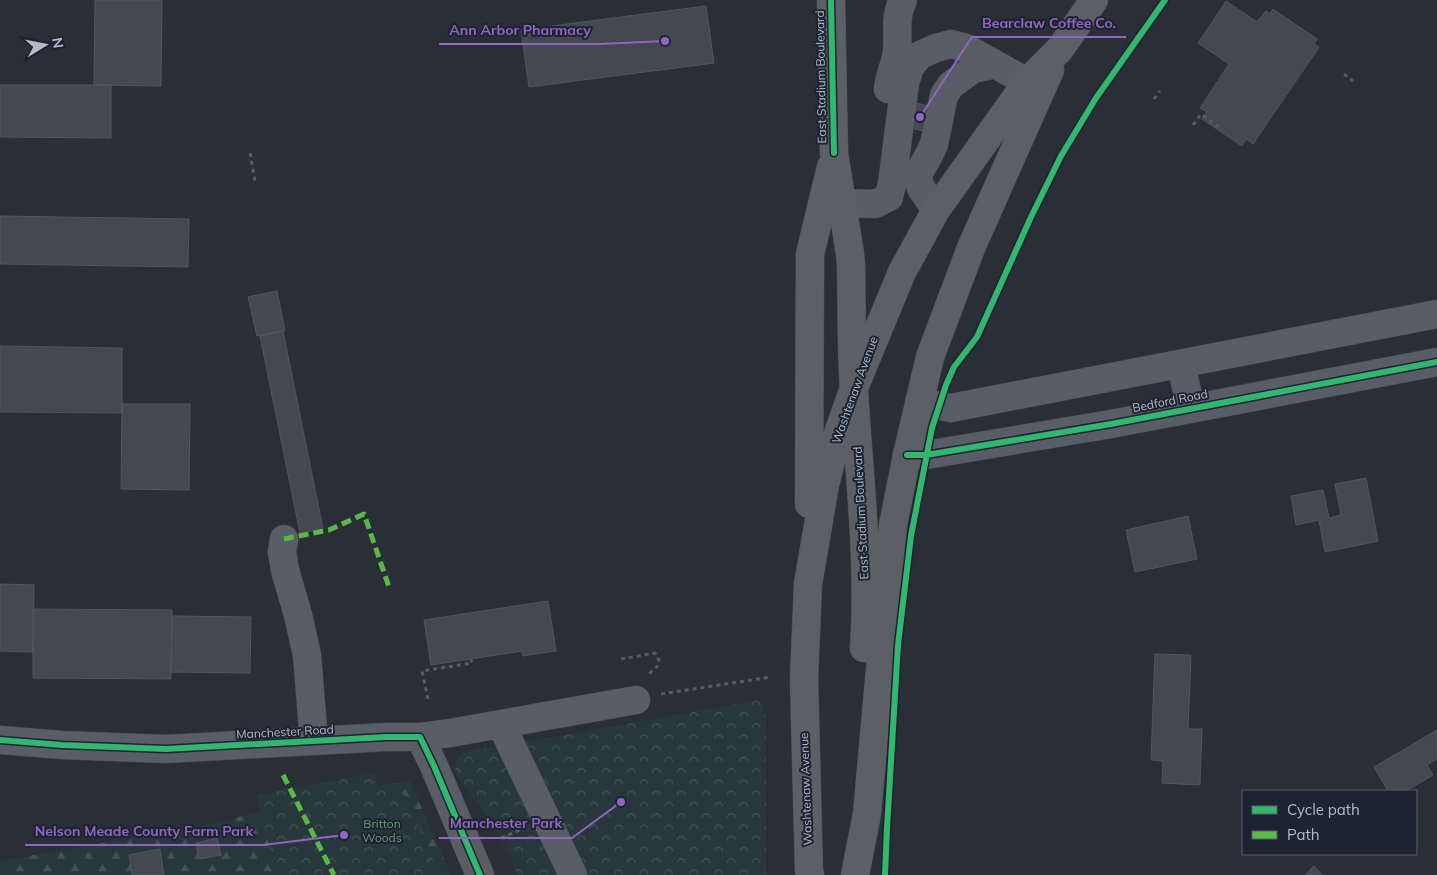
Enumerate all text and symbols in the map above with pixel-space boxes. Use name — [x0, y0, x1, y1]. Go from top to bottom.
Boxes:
callout: Bearclaw Coffee Co. — [972, 8, 1126, 37]
street label: East Stadium Boulevard — [812, 10, 829, 144]
text: Bearclaw Coffee Co. — [982, 14, 1116, 32]
callout: Ann Arbor Pharmacy — [439, 15, 600, 44]
north arrow — [20, 20, 70, 70]
text: Ann Arbor Pharmacy — [449, 21, 591, 39]
text: N — [48, 36, 68, 50]
street label: Washtenaw Avenue — [828, 334, 881, 446]
street label: Bedford Road — [1131, 386, 1209, 415]
street label: East Stadium Boulevard — [850, 446, 871, 580]
street label: Manchester Road — [236, 721, 334, 742]
street label: Washtenaw Avenue — [796, 732, 815, 846]
legend — [1242, 790, 1417, 855]
text: Cycle path — [1287, 800, 1360, 819]
callout: Manchester Park — [439, 809, 572, 838]
text: Manchester Park — [450, 814, 563, 832]
callout: Nelson Meade County Farm Park — [25, 816, 263, 845]
park label: Britton Woods — [362, 816, 402, 845]
text: Nelson Meade County Farm Park — [35, 822, 253, 840]
text: Path — [1287, 825, 1319, 844]

